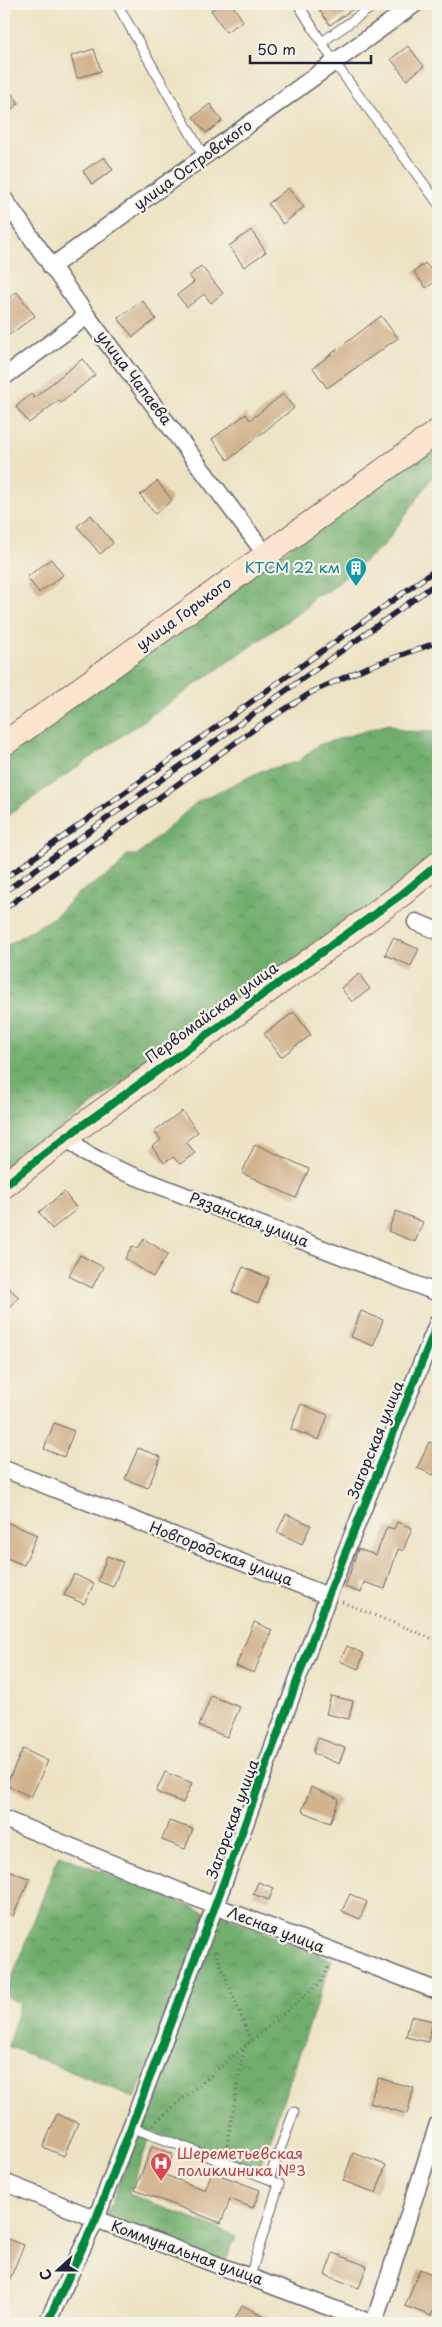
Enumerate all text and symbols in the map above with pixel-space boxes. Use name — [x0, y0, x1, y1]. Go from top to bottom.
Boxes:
scale bar — [250, 32, 371, 64]
text: 50 m — [257, 37, 296, 60]
street label: улица Островского — [128, 113, 256, 215]
street label: улица Чапаева — [92, 325, 179, 430]
place label: КТСМ 22 км — [245, 555, 340, 578]
building icon: КТСМ 22 км — [344, 556, 368, 587]
street label: улица Горького — [131, 570, 236, 655]
street label: Первомайская улица — [140, 955, 283, 1068]
street label: Рязанская улица — [186, 1185, 313, 1252]
street label: Загорская улица — [340, 1376, 409, 1502]
street label: Новгородская улица — [146, 1515, 297, 1591]
street label: Загорская улица — [199, 1755, 264, 1881]
street label: Лесная улица — [225, 1900, 329, 1958]
place label: Шереметьевская поликлиника №3 — [177, 2141, 306, 2181]
hospital icon: Шереметьевская поликлиника №3 — [149, 2151, 173, 2182]
street label: Коммунальная улица — [108, 2213, 267, 2290]
north arrow — [32, 2244, 82, 2294]
text: С — [34, 2266, 57, 2284]

